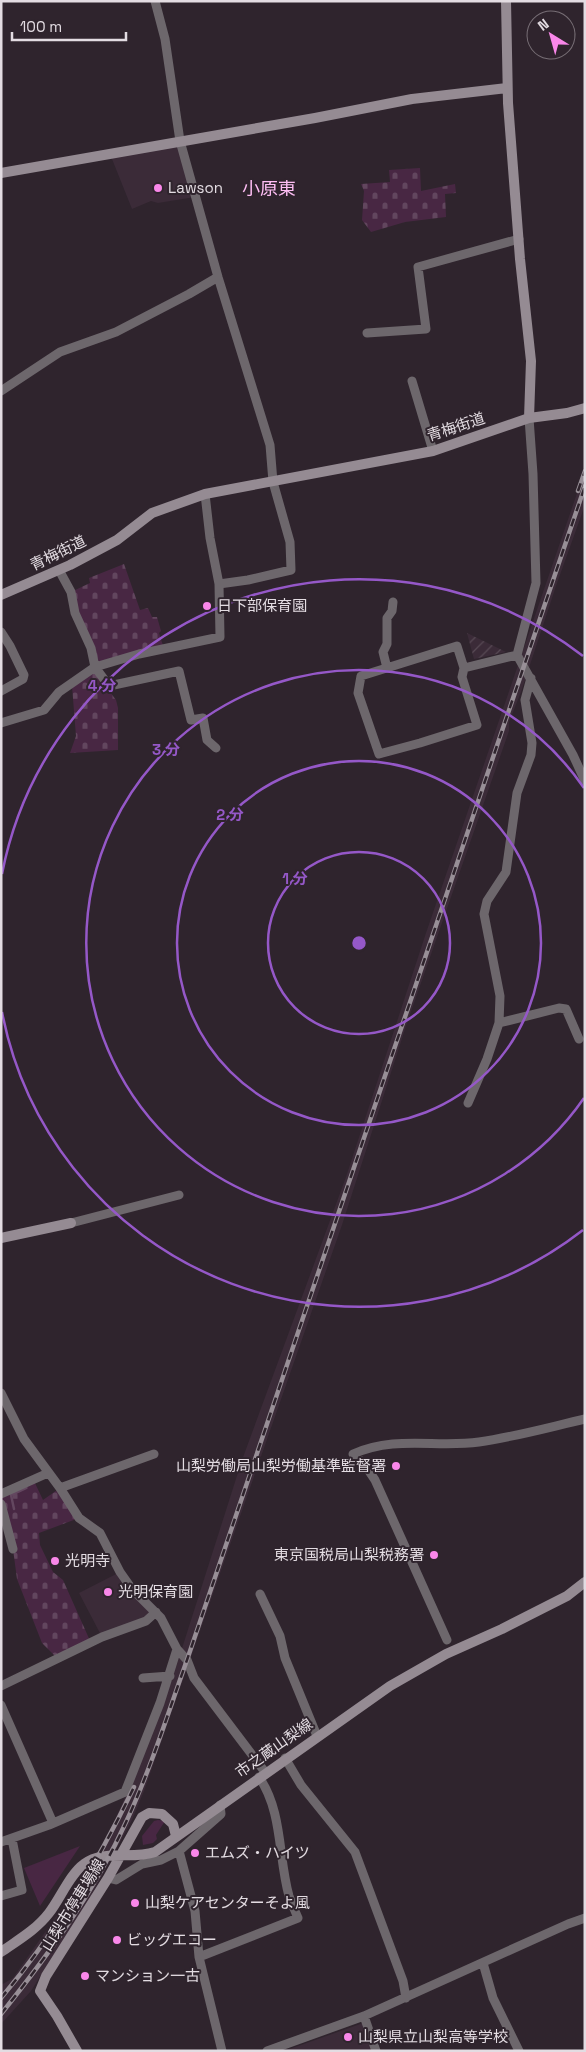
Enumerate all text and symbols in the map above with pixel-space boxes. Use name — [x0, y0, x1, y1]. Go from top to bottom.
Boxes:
scale bar — [12, 10, 126, 42]
north arrow — [526, 10, 576, 60]
text: N — [534, 15, 552, 35]
text: 100 m — [20, 17, 62, 36]
district label: 小原東 — [242, 177, 296, 200]
place label: Lawson — [168, 178, 223, 197]
marker: Lawson — [152, 182, 164, 194]
street label: 青梅街道 — [424, 408, 487, 445]
street label: 青梅街道 — [27, 531, 89, 574]
place label: 日下部保育園 — [217, 596, 307, 615]
marker: 日下部保育園 — [201, 600, 213, 612]
text: 4 分 — [88, 676, 116, 695]
text: 3 分 — [152, 740, 180, 759]
text: 2 分 — [216, 805, 244, 824]
text: 1 分 — [282, 869, 308, 888]
centre of rings — [350, 934, 368, 952]
place label: 山梨労働局山梨労働基準監督署 — [176, 1456, 386, 1475]
marker: 山梨労働局山梨労働基準監督署 — [390, 1460, 402, 1472]
place label: 東京国税局山梨税務署 — [274, 1545, 424, 1564]
marker: 東京国税局山梨税務署 — [428, 1549, 440, 1561]
place label: 光明寺 — [65, 1551, 110, 1570]
marker: 光明寺 — [49, 1555, 61, 1567]
place label: 光明保育園 — [118, 1582, 193, 1601]
marker: 光明保育園 — [102, 1586, 114, 1598]
street label: 市之蔵山梨線 — [231, 1714, 316, 1781]
place label: エムズ・ハイツ — [205, 1843, 310, 1862]
marker: エムズ・ハイツ — [189, 1847, 201, 1859]
street label: 山梨市停車場線 — [37, 1855, 108, 1954]
place label: 山梨ケアセンターそよ風 — [145, 1893, 310, 1912]
marker: 山梨ケアセンターそよ風 — [129, 1897, 141, 1909]
place label: ビッグエコー — [127, 1930, 217, 1949]
marker: ビッグエコー — [111, 1934, 123, 1946]
place label: マンション一古 — [95, 1966, 200, 1985]
marker: マンション一古 — [79, 1970, 91, 1982]
place label: 山梨県立山梨高等学校 — [358, 2027, 508, 2046]
marker: 山梨県立山梨高等学校 — [342, 2031, 354, 2043]

